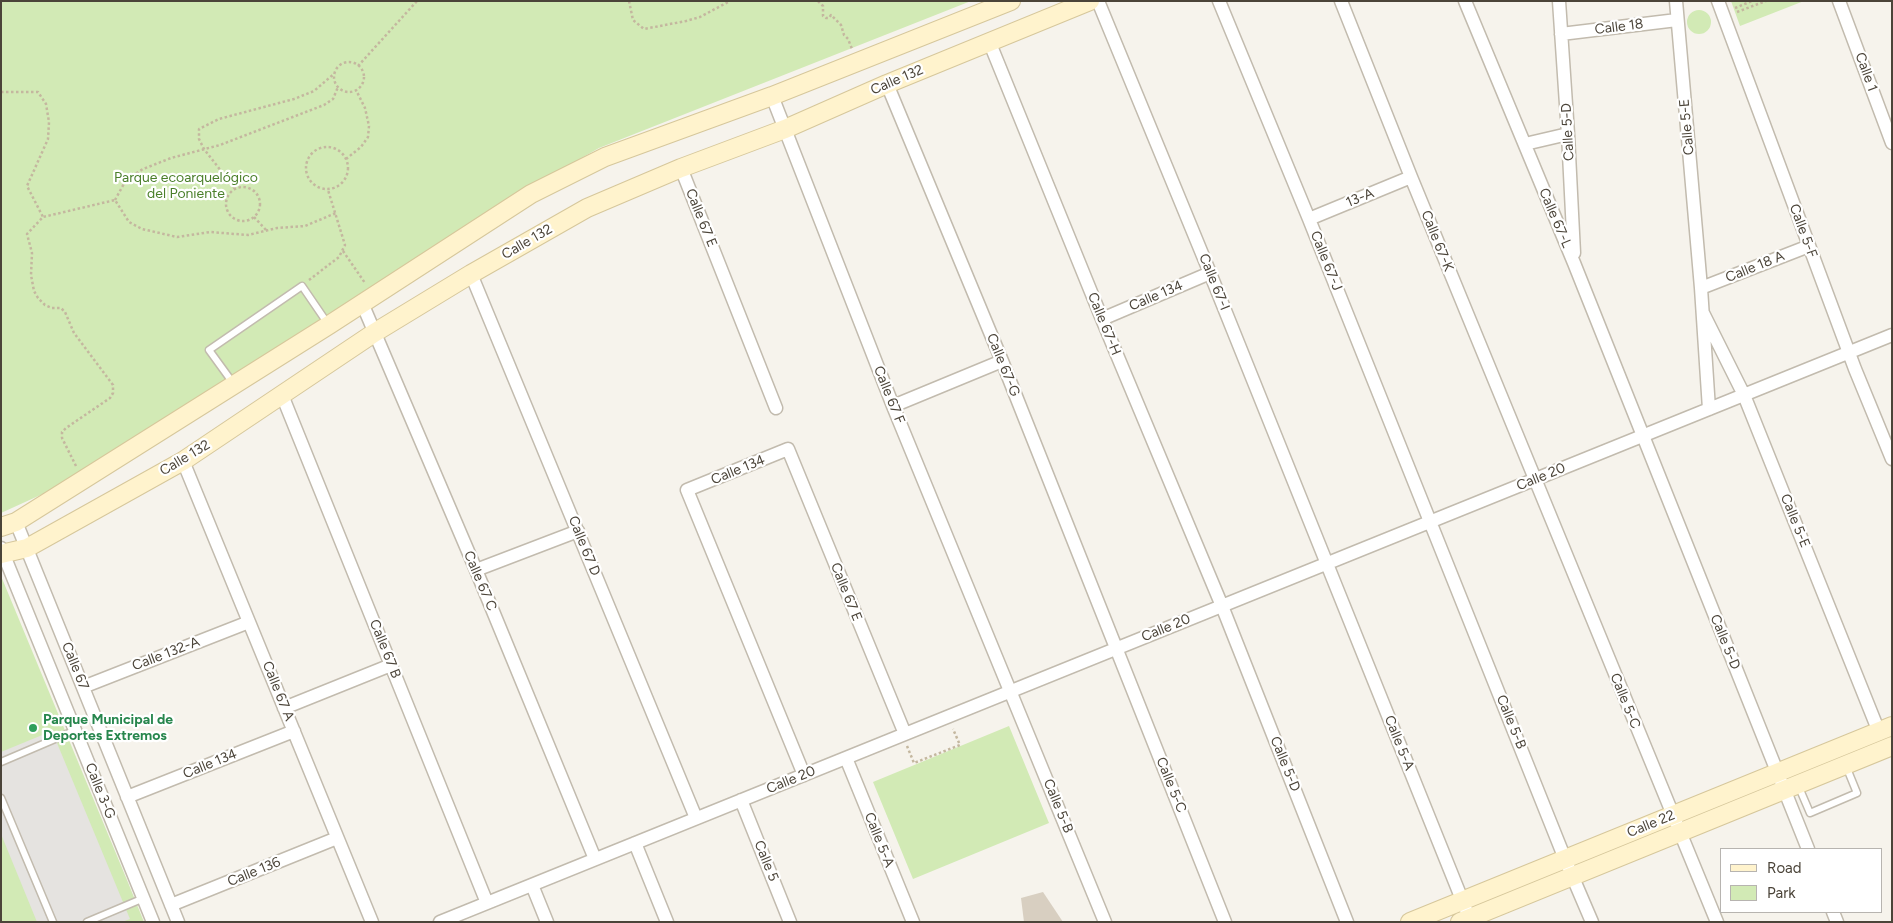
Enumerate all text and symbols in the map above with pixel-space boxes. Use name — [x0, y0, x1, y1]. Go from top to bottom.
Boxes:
street label: Calle 18 — [1594, 16, 1644, 38]
street label: Calle 1 — [1851, 50, 1881, 94]
street label: Calle 132 — [868, 61, 926, 99]
street label: Calle 5-E — [1676, 98, 1698, 156]
street label: Calle 5-D — [1558, 103, 1578, 161]
park label: Parque ecoarquelógico del Poniente — [114, 170, 258, 202]
street label: 13-A — [1344, 185, 1376, 211]
street label: Calle 67 E — [682, 186, 720, 250]
street label: Calle 67-L — [1535, 186, 1575, 250]
street label: Calle 5-F — [1786, 202, 1820, 260]
street label: Calle 67-K — [1417, 208, 1457, 274]
street label: Calle 132 — [499, 221, 555, 263]
street label: Calle 67-J — [1306, 229, 1346, 293]
street label: Calle 18 A — [1723, 248, 1787, 286]
street label: Calle 67-I — [1195, 251, 1233, 313]
street label: Calle 134 — [1127, 277, 1185, 315]
street label: Calle 67-H — [1084, 290, 1124, 358]
street label: Calle 67-G — [983, 331, 1023, 399]
street label: Calle 67 F — [870, 364, 908, 426]
street label: Calle 132 — [157, 436, 213, 480]
street label: Calle 134 — [709, 452, 767, 488]
street label: Calle 20 — [1514, 460, 1568, 494]
street label: Calle 5-E — [1777, 492, 1813, 550]
street label: Calle 67 D — [564, 514, 604, 578]
street label: Calle 67 C — [460, 548, 500, 614]
street label: Calle 67 E — [827, 560, 865, 624]
street label: Calle 20 — [1139, 611, 1193, 645]
street label: Calle 5-D — [1706, 612, 1744, 672]
street label: Calle 67 B — [366, 617, 404, 681]
street label: Calle 132-A — [130, 633, 202, 675]
street label: Calle 67 — [58, 640, 92, 692]
street label: Calle 67 A — [258, 659, 298, 723]
street label: Calle 5-C — [1606, 671, 1644, 731]
street label: Calle 5-B — [1493, 692, 1529, 752]
place label: Parque Municipal de Deportes Extremos — [43, 712, 173, 744]
street label: Calle 5-A — [1380, 713, 1418, 773]
marker: Parque Municipal de Deportes Extremos — [27, 722, 39, 734]
street label: Calle 5-D — [1266, 734, 1304, 794]
street label: Calle 134 — [181, 746, 239, 782]
street label: Calle 5-C — [1152, 755, 1190, 815]
street label: Calle 3-G — [81, 761, 119, 821]
street label: Calle 20 — [764, 763, 818, 797]
street label: Calle 5-B — [1040, 776, 1076, 836]
street label: Calle 22 — [1625, 807, 1677, 841]
street label: Calle 5-A — [860, 810, 898, 870]
street label: Calle 5 — [750, 838, 782, 884]
legend — [1720, 848, 1883, 913]
street label: Calle 136 — [225, 854, 283, 890]
text: Road — [1767, 859, 1802, 877]
text: Park — [1767, 884, 1796, 902]

